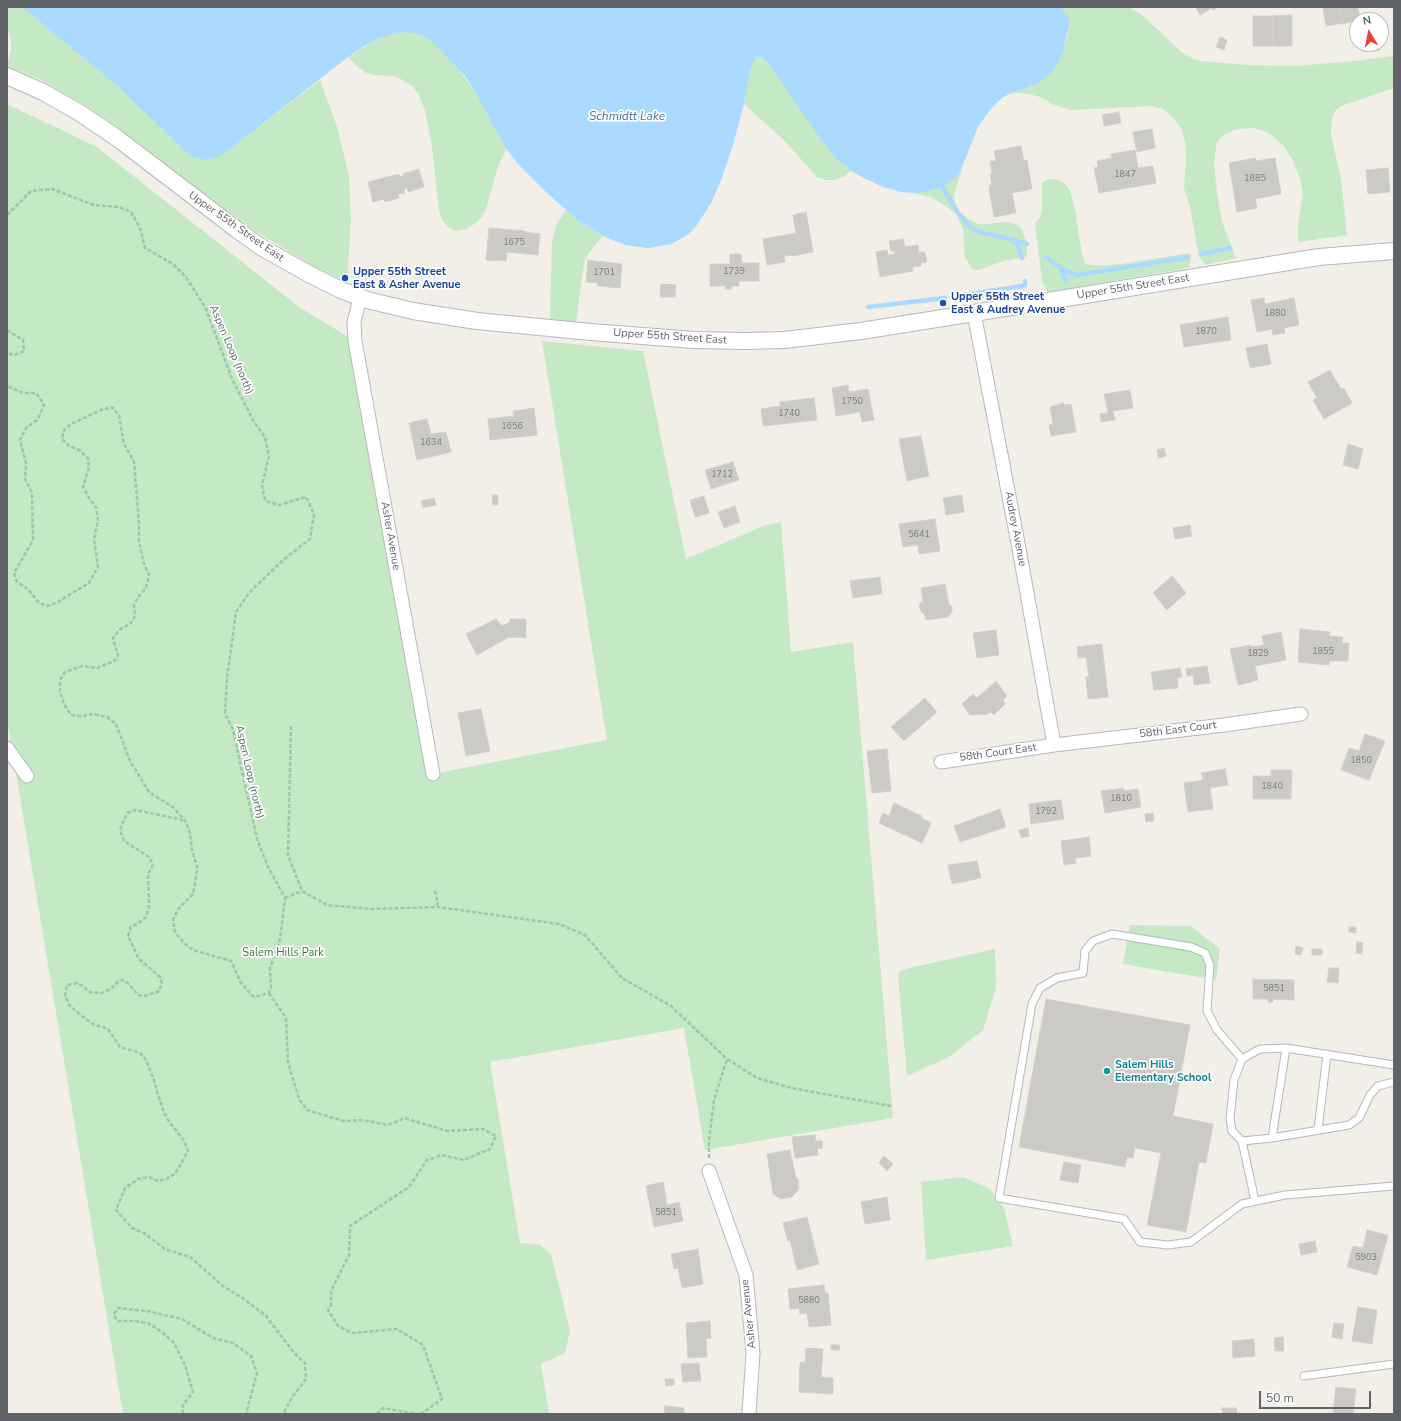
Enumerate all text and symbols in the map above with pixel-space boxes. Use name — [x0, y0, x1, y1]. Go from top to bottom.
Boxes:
north arrow — [1349, 12, 1389, 52]
text: N — [1362, 13, 1372, 29]
water label: Schmidtt Lake — [589, 110, 665, 124]
house number: 1847 — [1114, 170, 1136, 180]
house number: 1885 — [1244, 174, 1266, 184]
street label: Upper 55th Street East — [186, 189, 286, 265]
house number: 1675 — [503, 238, 525, 248]
place label: Upper 55th Street East & Asher Avenue — [353, 265, 460, 291]
house number: 1739 — [723, 267, 745, 277]
house number: 1701 — [593, 268, 615, 278]
street label: Upper 55th Street East — [1076, 272, 1190, 302]
marker: Upper 55th Street East & Asher Avenue — [340, 273, 350, 283]
place label: Upper 55th Street East & Audrey Avenue — [951, 290, 1065, 316]
marker: Upper 55th Street East & Audrey Avenue — [938, 298, 948, 308]
street label: Aspen Loop (north) — [206, 303, 256, 397]
house number: 1880 — [1264, 309, 1286, 319]
street label: Upper 55th Street East — [613, 326, 727, 348]
house number: 1870 — [1195, 327, 1217, 337]
house number: 1750 — [841, 397, 863, 407]
house number: 1740 — [778, 409, 800, 419]
house number: 1656 — [501, 422, 523, 432]
house number: 1634 — [420, 438, 442, 448]
house number: 1712 — [711, 470, 733, 480]
street label: Audrey Avenue — [1001, 490, 1029, 568]
street label: Asher Avenue — [377, 501, 403, 571]
house number: 5641 — [908, 530, 930, 540]
house number: 1855 — [1312, 647, 1334, 657]
house number: 1829 — [1247, 649, 1269, 659]
street label: 58th East Court — [1139, 719, 1217, 741]
street label: Aspen Loop (north) — [232, 724, 266, 820]
street label: 58th Court East — [959, 741, 1037, 765]
house number: 1850 — [1350, 756, 1372, 766]
house number: 1840 — [1261, 782, 1283, 792]
house number: 1810 — [1110, 794, 1132, 804]
house number: 1792 — [1035, 807, 1057, 817]
park label: Salem Hills Park — [242, 946, 324, 960]
house number: 5851 — [1263, 984, 1285, 994]
place label: Salem Hills Elementary School — [1115, 1058, 1211, 1084]
marker: Salem Hills Elementary School — [1102, 1066, 1112, 1076]
house number: 5851 — [655, 1208, 677, 1218]
house number: 5903 — [1355, 1253, 1377, 1263]
street label: Asher Avenue — [739, 1279, 759, 1349]
house number: 5880 — [798, 1296, 820, 1306]
scale bar — [1261, 1383, 1373, 1409]
text: 50 m — [1266, 1390, 1294, 1406]

